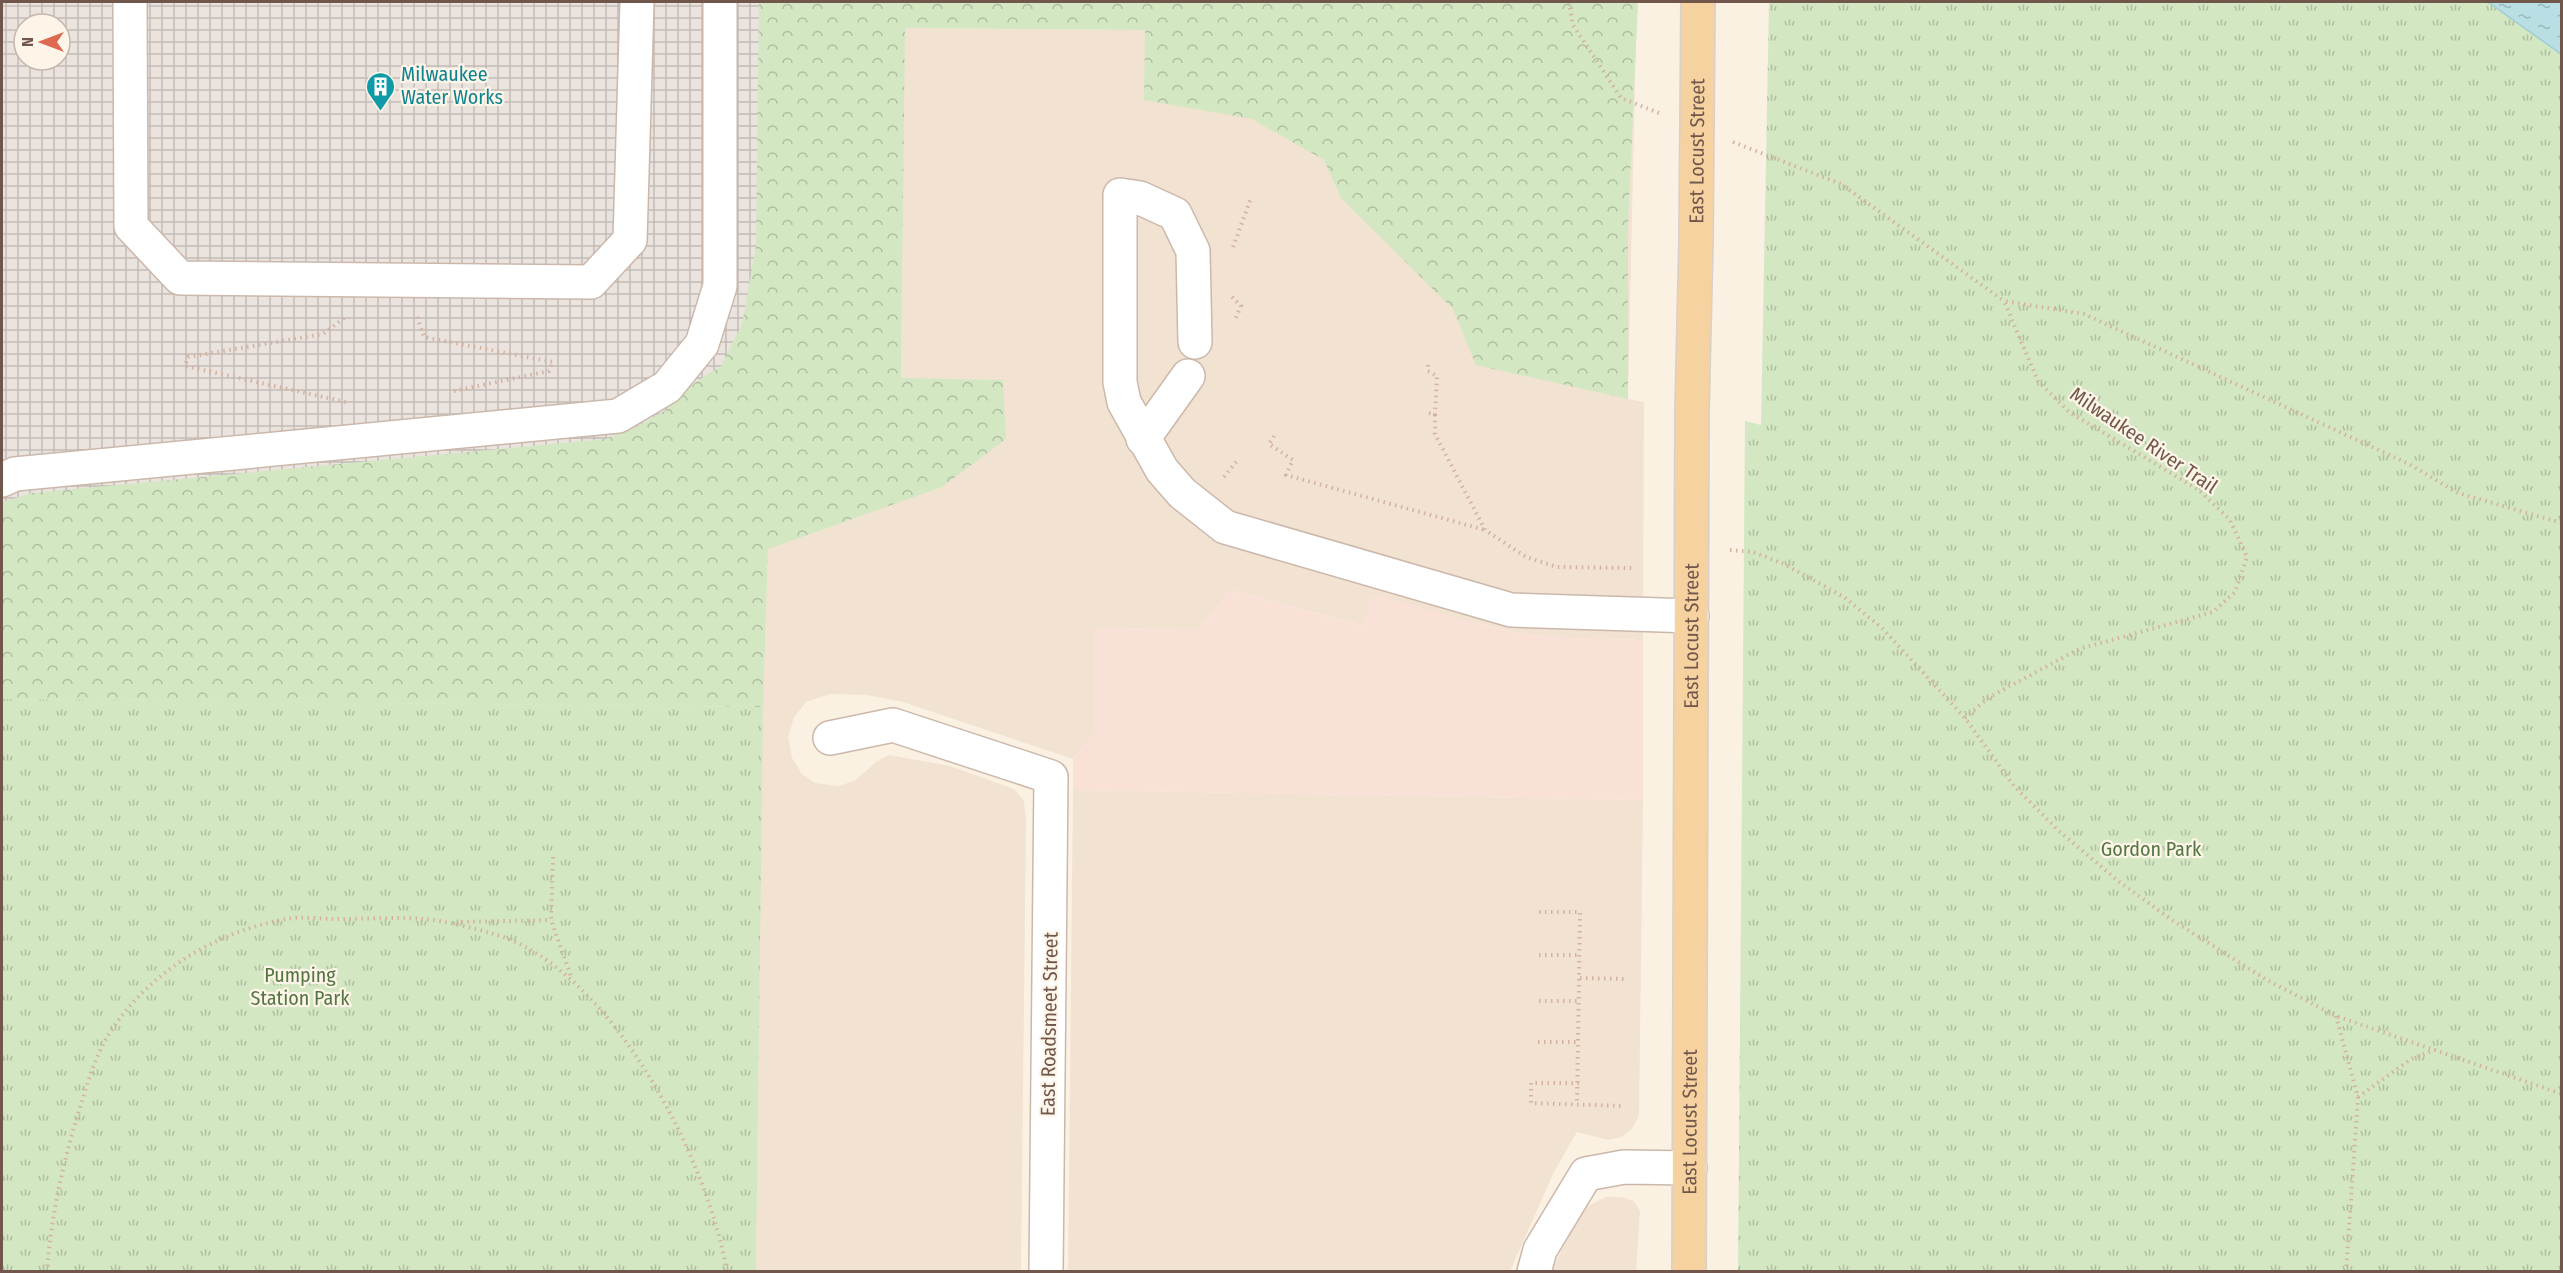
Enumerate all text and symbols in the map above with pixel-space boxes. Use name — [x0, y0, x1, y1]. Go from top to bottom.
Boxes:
north arrow — [12, 12, 72, 72]
text: N — [18, 37, 37, 47]
place label: Milwaukee Water Works — [401, 62, 503, 109]
building icon: Milwaukee Water Works — [364, 70, 396, 112]
street label: East Locust Street — [1684, 78, 1709, 224]
street label: Milwaukee River Trail — [2066, 382, 2222, 498]
street label: East Locust Street — [1679, 563, 1703, 709]
park label: Gordon Park — [2101, 837, 2202, 861]
street label: East Roadsmeet Street — [1035, 931, 1063, 1116]
park label: Pumping Station Park — [251, 963, 350, 1010]
street label: East Locust Street — [1677, 1049, 1702, 1195]

